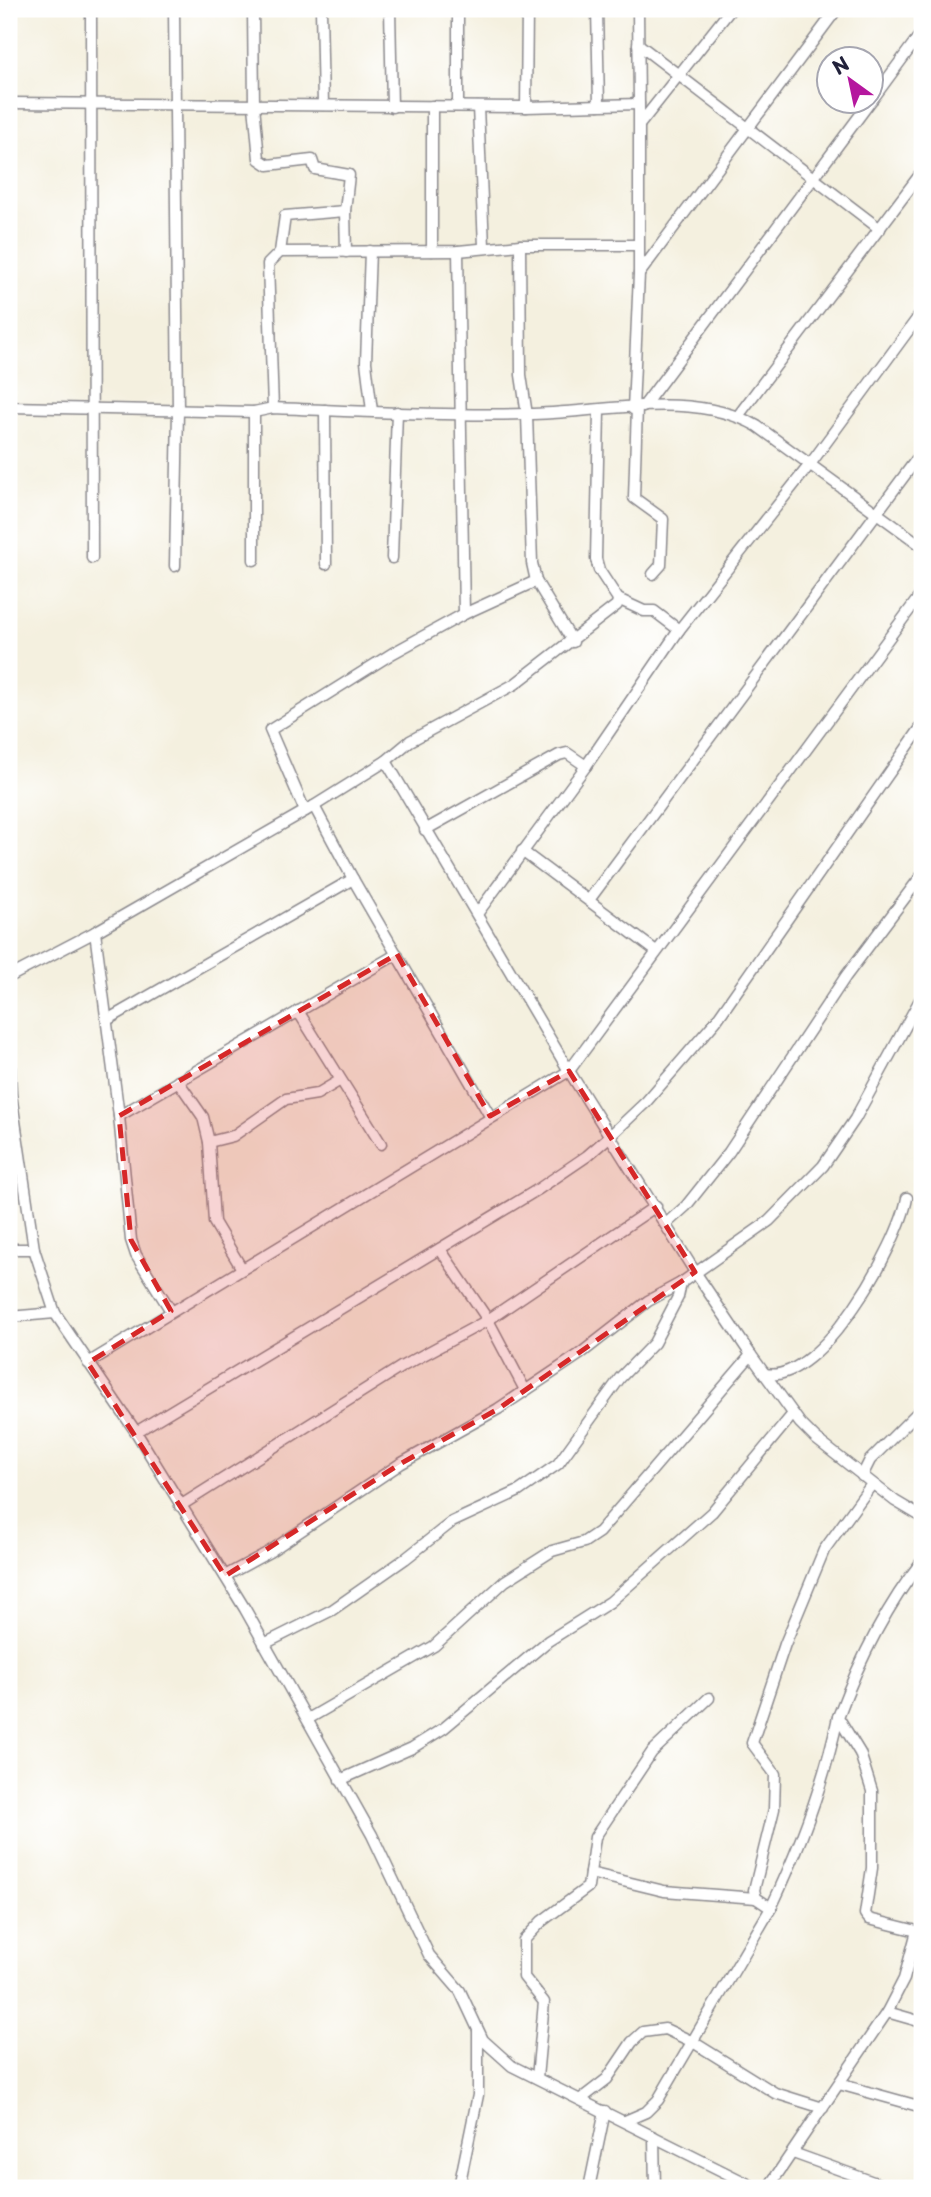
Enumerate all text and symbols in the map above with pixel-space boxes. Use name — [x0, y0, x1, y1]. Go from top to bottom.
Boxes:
north arrow — [816, 46, 886, 116]
text: N — [826, 49, 854, 81]

